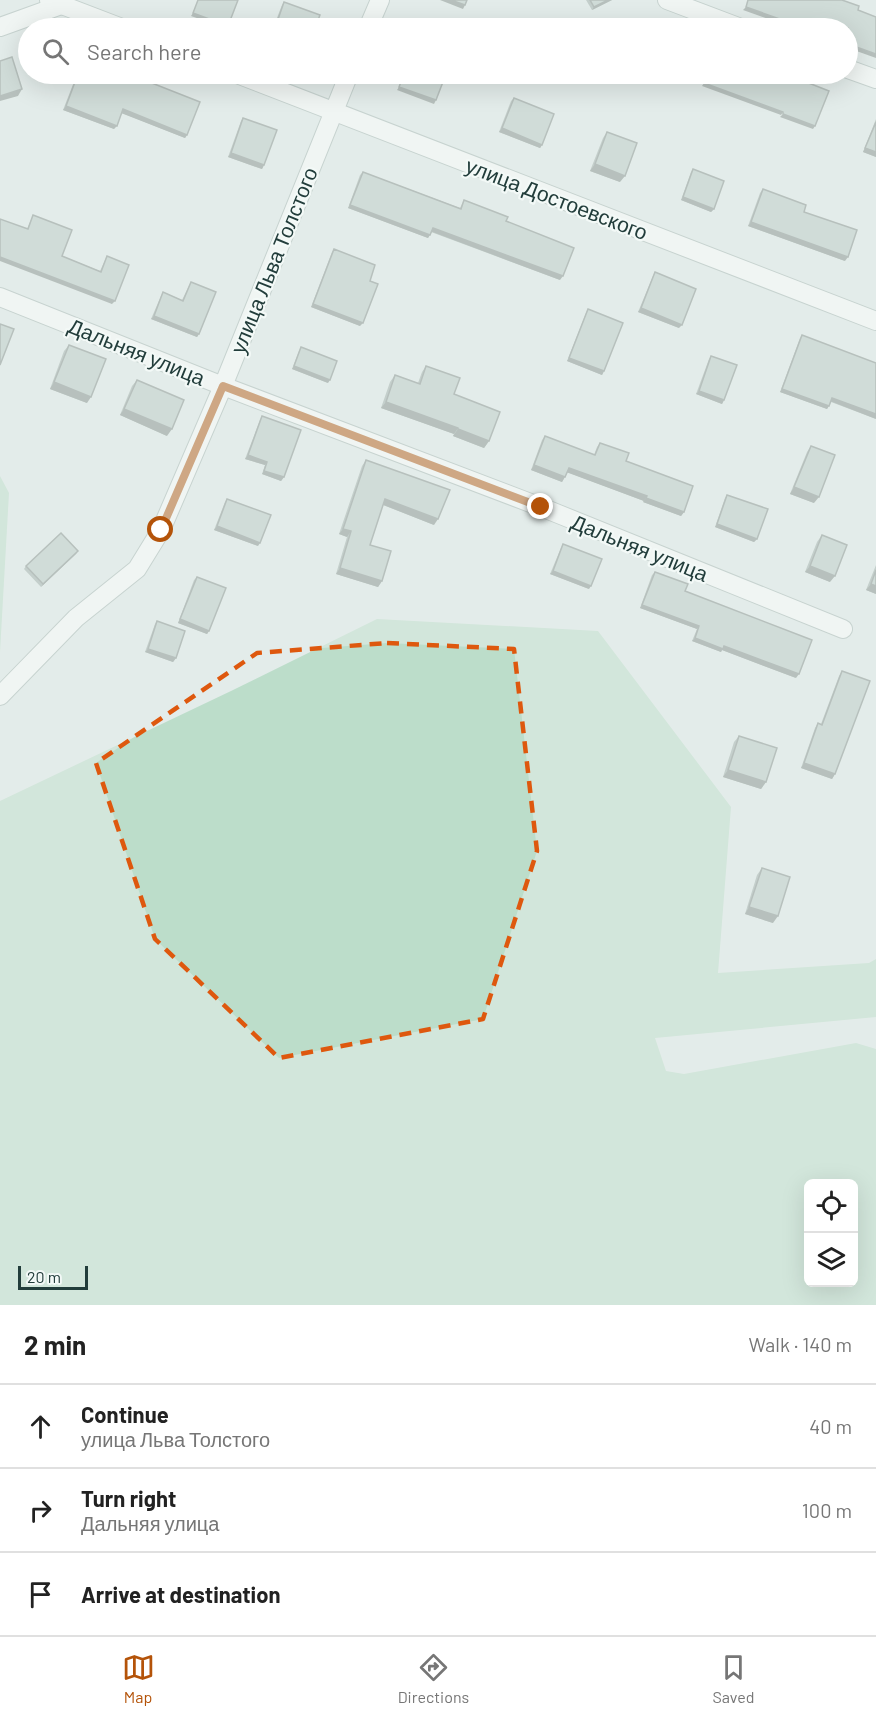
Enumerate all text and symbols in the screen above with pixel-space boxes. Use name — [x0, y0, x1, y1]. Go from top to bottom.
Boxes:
search box — [18, 18, 858, 84]
icon: search — [39, 35, 72, 68]
text: Search here — [87, 38, 201, 64]
street label: улица Достоевского — [463, 152, 651, 244]
street label: улица Льва Толстого — [224, 163, 322, 357]
street label: Дальняя улица — [65, 312, 209, 390]
route end — [527, 493, 553, 519]
street label: Дальняя улица — [568, 508, 712, 586]
route start — [147, 516, 173, 542]
map controls — [804, 1179, 858, 1287]
button: locate — [804, 1179, 858, 1233]
button: layers — [804, 1233, 858, 1287]
scale bar — [18, 1263, 88, 1290]
text: 20 m — [27, 1267, 61, 1286]
text: 2 min — [24, 1329, 86, 1360]
text: Walk · 140 m — [748, 1332, 852, 1356]
text: Continue — [81, 1401, 169, 1427]
icon: ahead — [24, 1410, 57, 1443]
text: 40 m — [809, 1414, 852, 1438]
text: улица Льва Толстого — [81, 1427, 270, 1451]
text: Turn right — [81, 1485, 176, 1511]
icon: right — [24, 1494, 57, 1527]
text: 100 m — [802, 1498, 852, 1522]
text: Дальняя улица — [81, 1511, 219, 1535]
icon: arrive — [24, 1578, 57, 1611]
text: Arrive at destination — [81, 1581, 280, 1607]
tab: Map — [122, 1651, 155, 1706]
tab: Directions — [398, 1651, 469, 1706]
tab: Saved — [712, 1651, 754, 1706]

